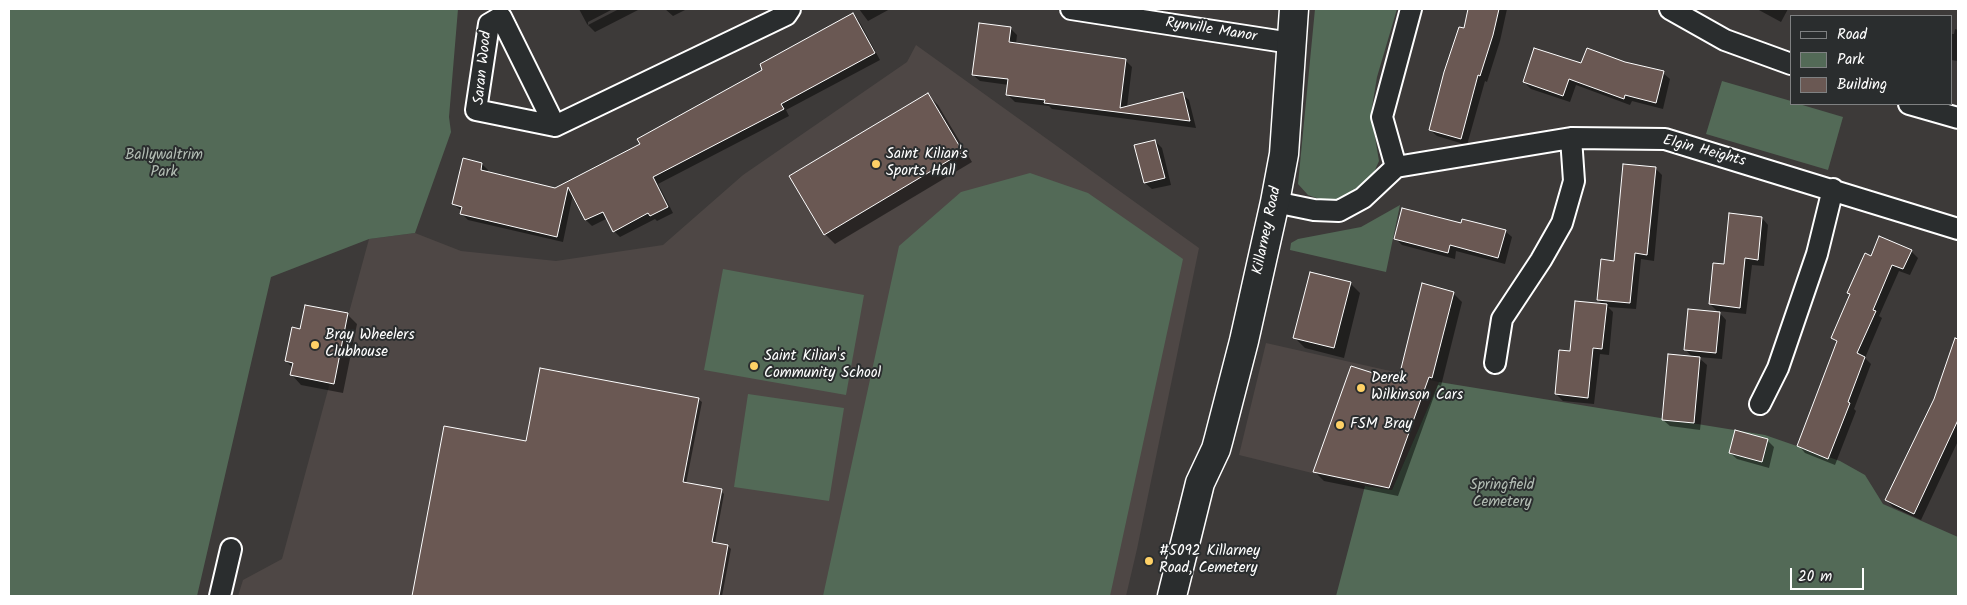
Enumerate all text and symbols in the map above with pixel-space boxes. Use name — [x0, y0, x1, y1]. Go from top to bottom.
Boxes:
street label: Rynville Manor — [1164, 15, 1258, 47]
legend — [1790, 15, 1952, 105]
text: Road — [1837, 23, 1867, 47]
street label: Saran Wood — [471, 30, 497, 106]
text: Park — [1837, 48, 1864, 72]
text: Building — [1837, 73, 1887, 97]
street label: Elgin Heights — [1661, 132, 1747, 172]
place label: Saint Kilian's Sports Hall — [886, 146, 968, 181]
park label: Ballywaltrim Park — [125, 147, 203, 182]
marker: Saint Kilian's Sports Hall — [870, 158, 882, 170]
street label: Killarney Road — [1250, 185, 1286, 277]
place label: Bray Wheelers Clubhouse — [325, 327, 415, 362]
marker: Bray Wheelers Clubhouse — [309, 339, 321, 351]
place label: Saint Kilian's Community School — [764, 348, 881, 383]
marker: Saint Kilian's Community School — [748, 360, 760, 372]
place label: Derek Wilkinson Cars — [1371, 370, 1463, 405]
marker: Derek Wilkinson Cars — [1355, 382, 1367, 394]
place label: FSM Bray — [1350, 416, 1412, 434]
marker: FSM Bray — [1334, 419, 1346, 431]
park label: Springfield Cemetery — [1470, 477, 1534, 512]
place label: #5092 Killarney Road, Cemetery — [1159, 543, 1260, 578]
marker: #5092 Killarney Road, Cemetery — [1143, 555, 1155, 567]
scale bar — [1792, 558, 1866, 590]
text: 20 m — [1798, 565, 1832, 589]

